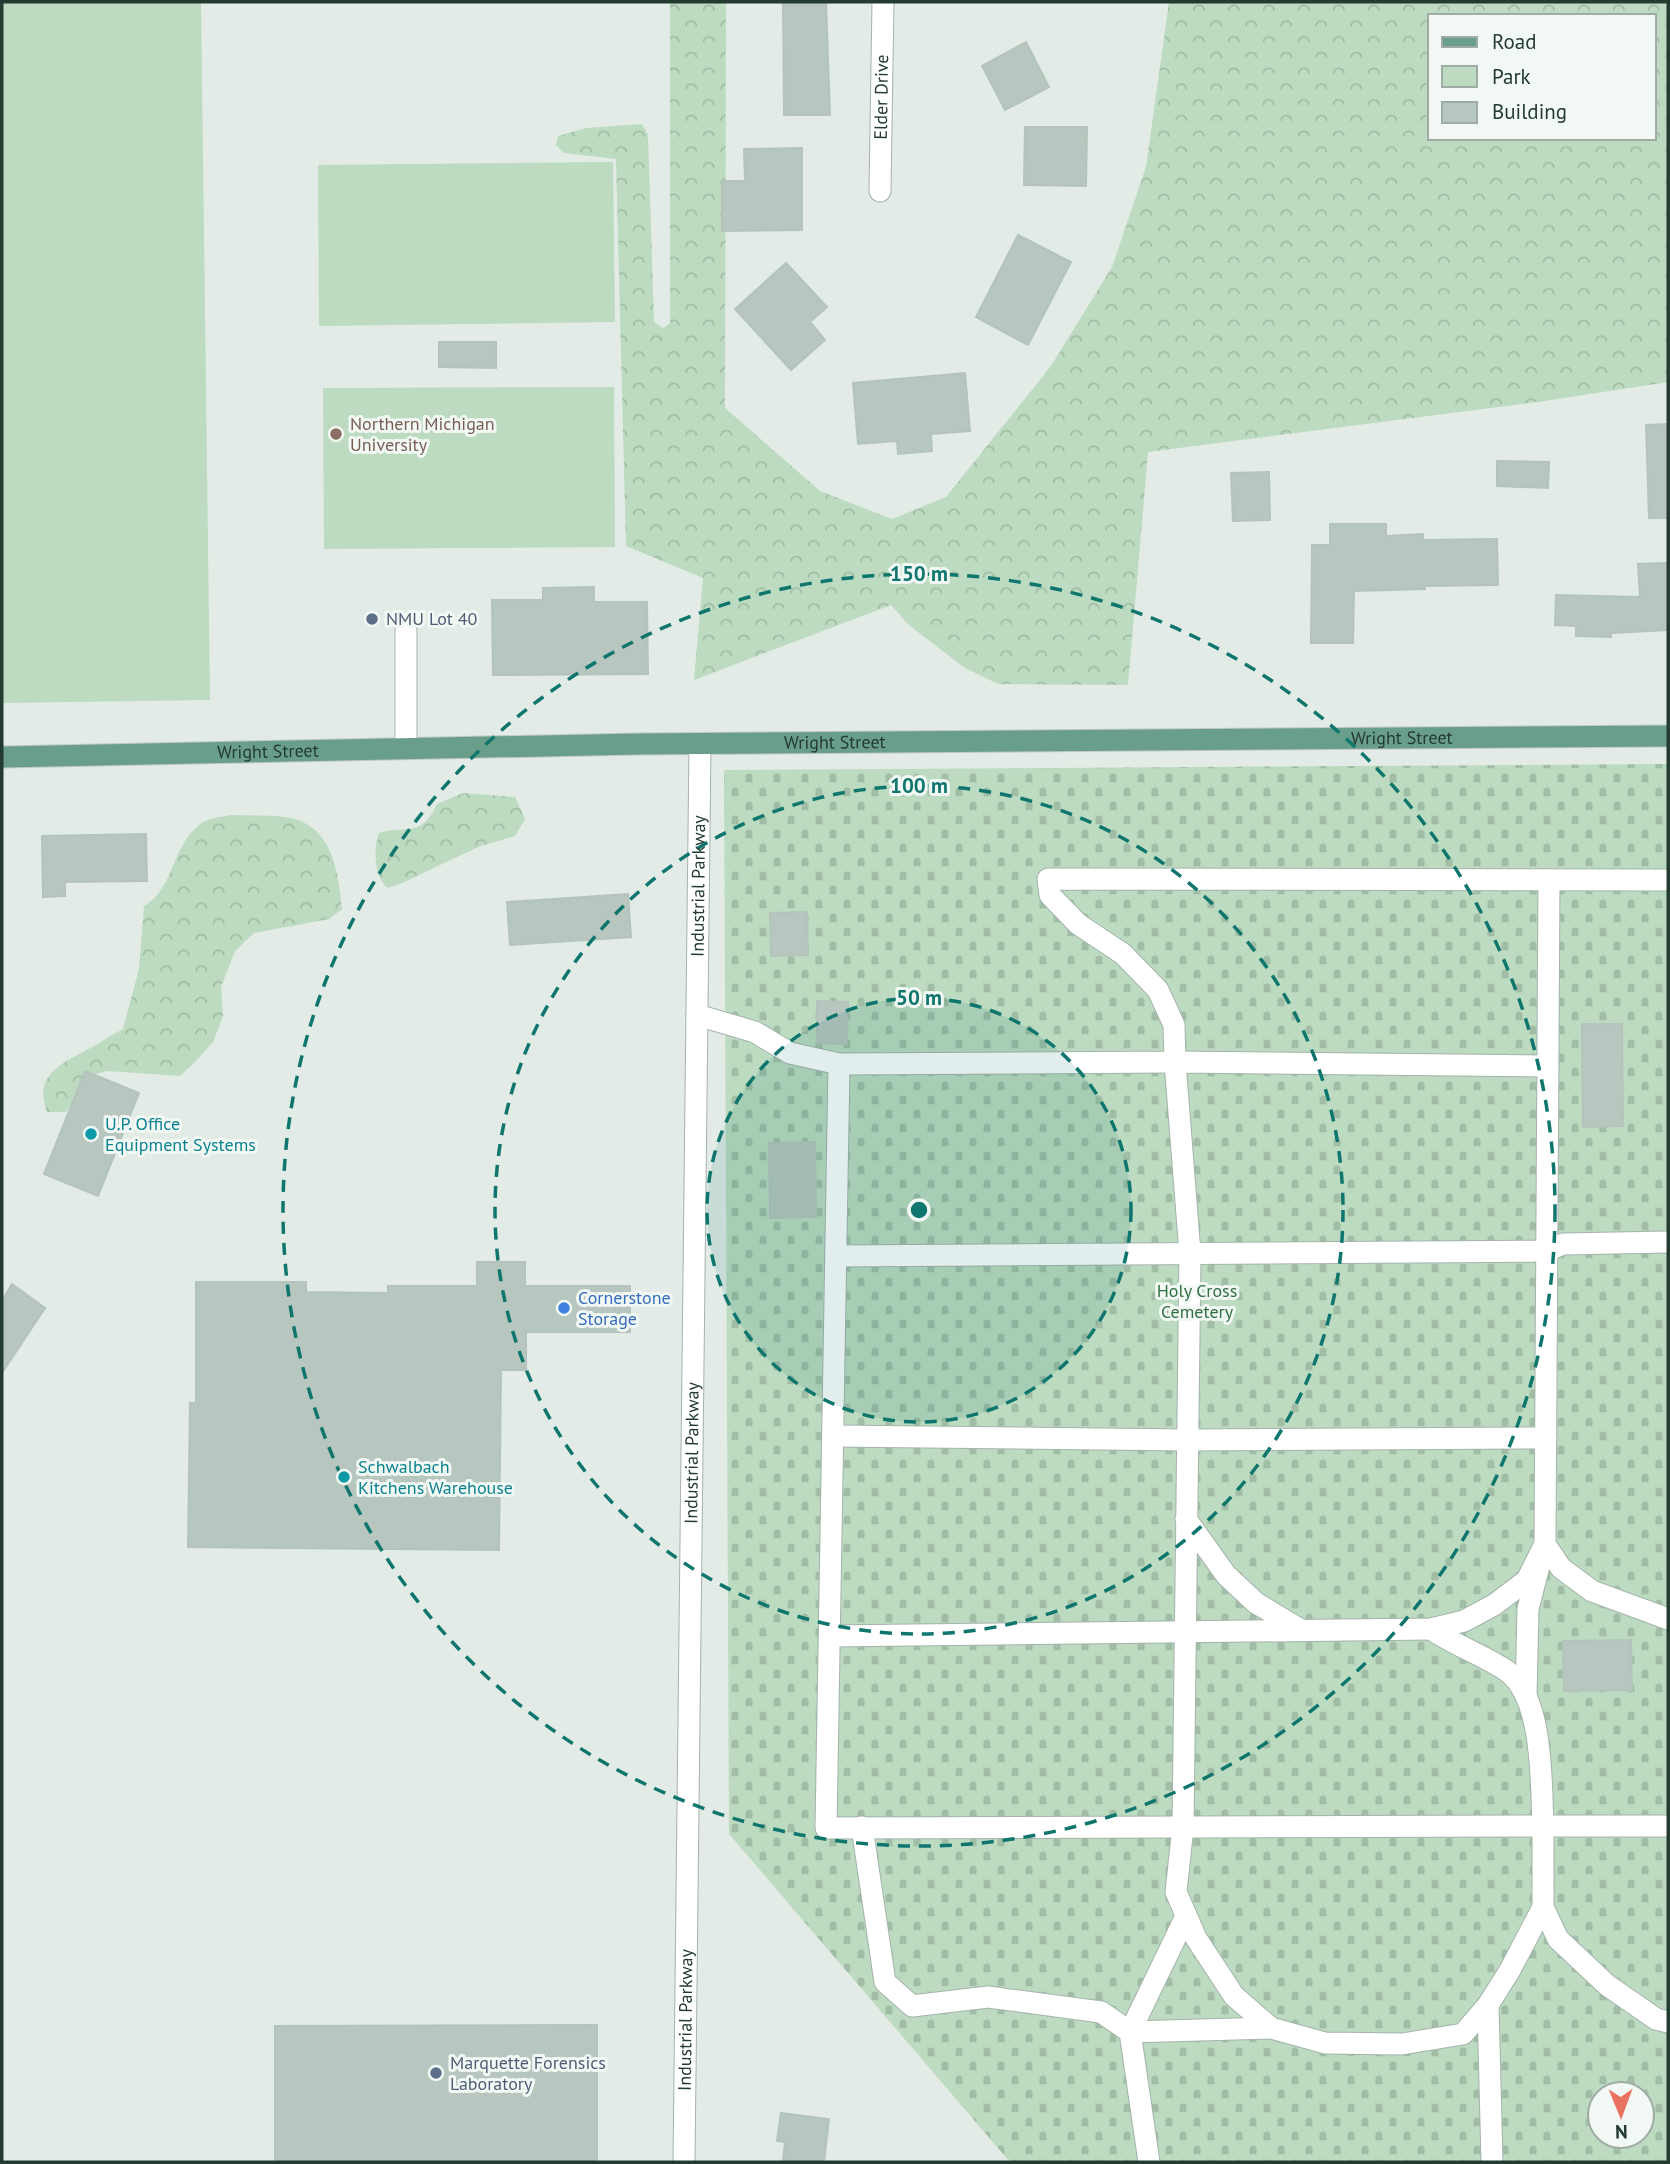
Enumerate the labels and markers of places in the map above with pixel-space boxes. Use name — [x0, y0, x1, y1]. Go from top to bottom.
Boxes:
place label: Northern Michigan University — [350, 412, 495, 456]
marker: Northern Michigan University — [328, 426, 344, 442]
place label: NMU Lot 40 — [386, 607, 478, 630]
marker: NMU Lot 40 — [364, 611, 380, 627]
place label: U.P. Office Equipment Systems — [105, 1112, 256, 1156]
marker: U.P. Office Equipment Systems — [83, 1126, 99, 1142]
centre of rings — [907, 1198, 931, 1222]
place label: Cornerstone Storage — [578, 1286, 671, 1330]
marker: Cornerstone Storage — [556, 1300, 572, 1316]
place label: Schwalbach Kitchens Warehouse — [358, 1455, 513, 1499]
marker: Schwalbach Kitchens Warehouse — [336, 1469, 352, 1485]
place label: Marquette Forensics Laboratory — [450, 2051, 606, 2095]
marker: Marquette Forensics Laboratory — [428, 2065, 444, 2081]

